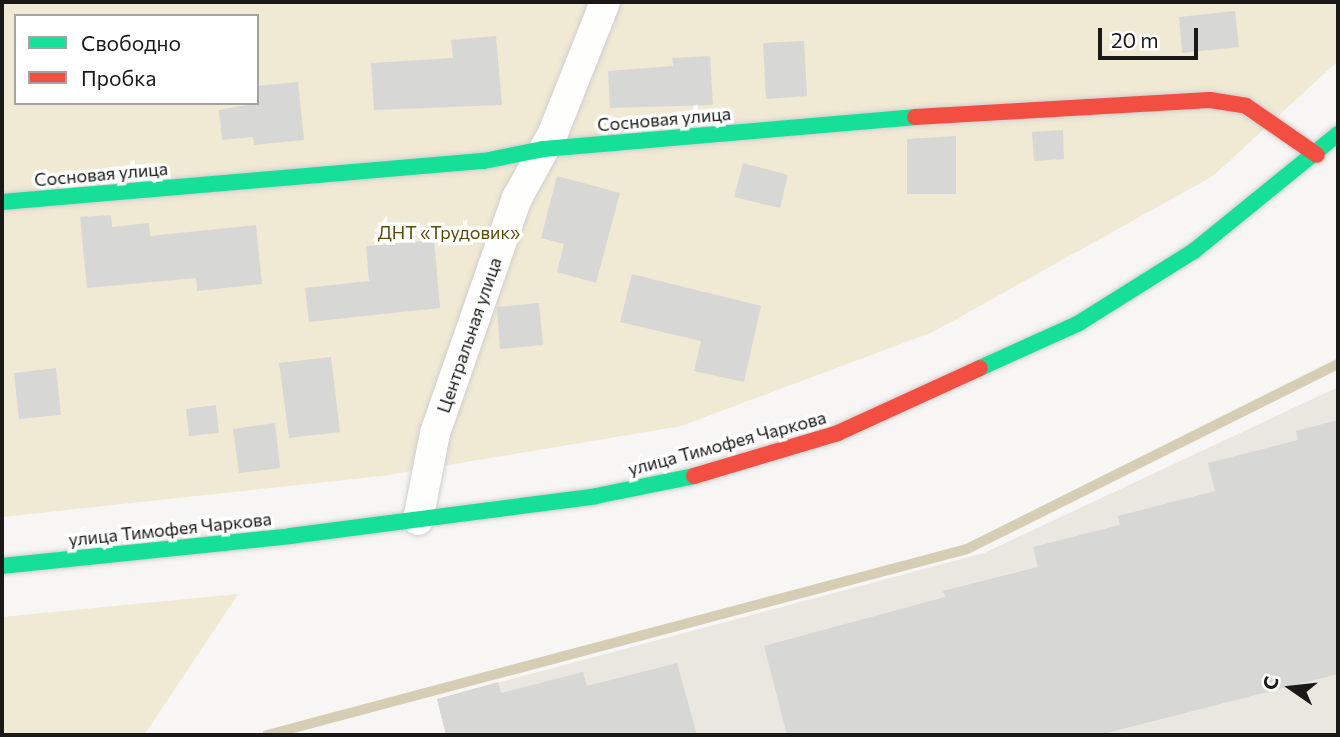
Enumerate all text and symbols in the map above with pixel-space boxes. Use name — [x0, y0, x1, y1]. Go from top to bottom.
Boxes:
legend — [14, 14, 259, 105]
scale bar — [1102, 14, 1202, 58]
text: 20 m — [1111, 27, 1159, 52]
text: Свободно — [81, 30, 181, 55]
text: Пробка — [81, 65, 156, 90]
street label: Сосновая улица — [596, 102, 732, 136]
street label: Сосновая улица — [33, 157, 169, 191]
park label: ДНТ «Трудовик» — [378, 221, 520, 243]
street label: Центральная улица — [432, 254, 506, 416]
street label: улица Тимофея Чаркова — [626, 406, 828, 480]
street label: улица Тимофея Чаркова — [67, 508, 273, 550]
north arrow — [1256, 653, 1326, 723]
text: С — [1257, 674, 1283, 692]

